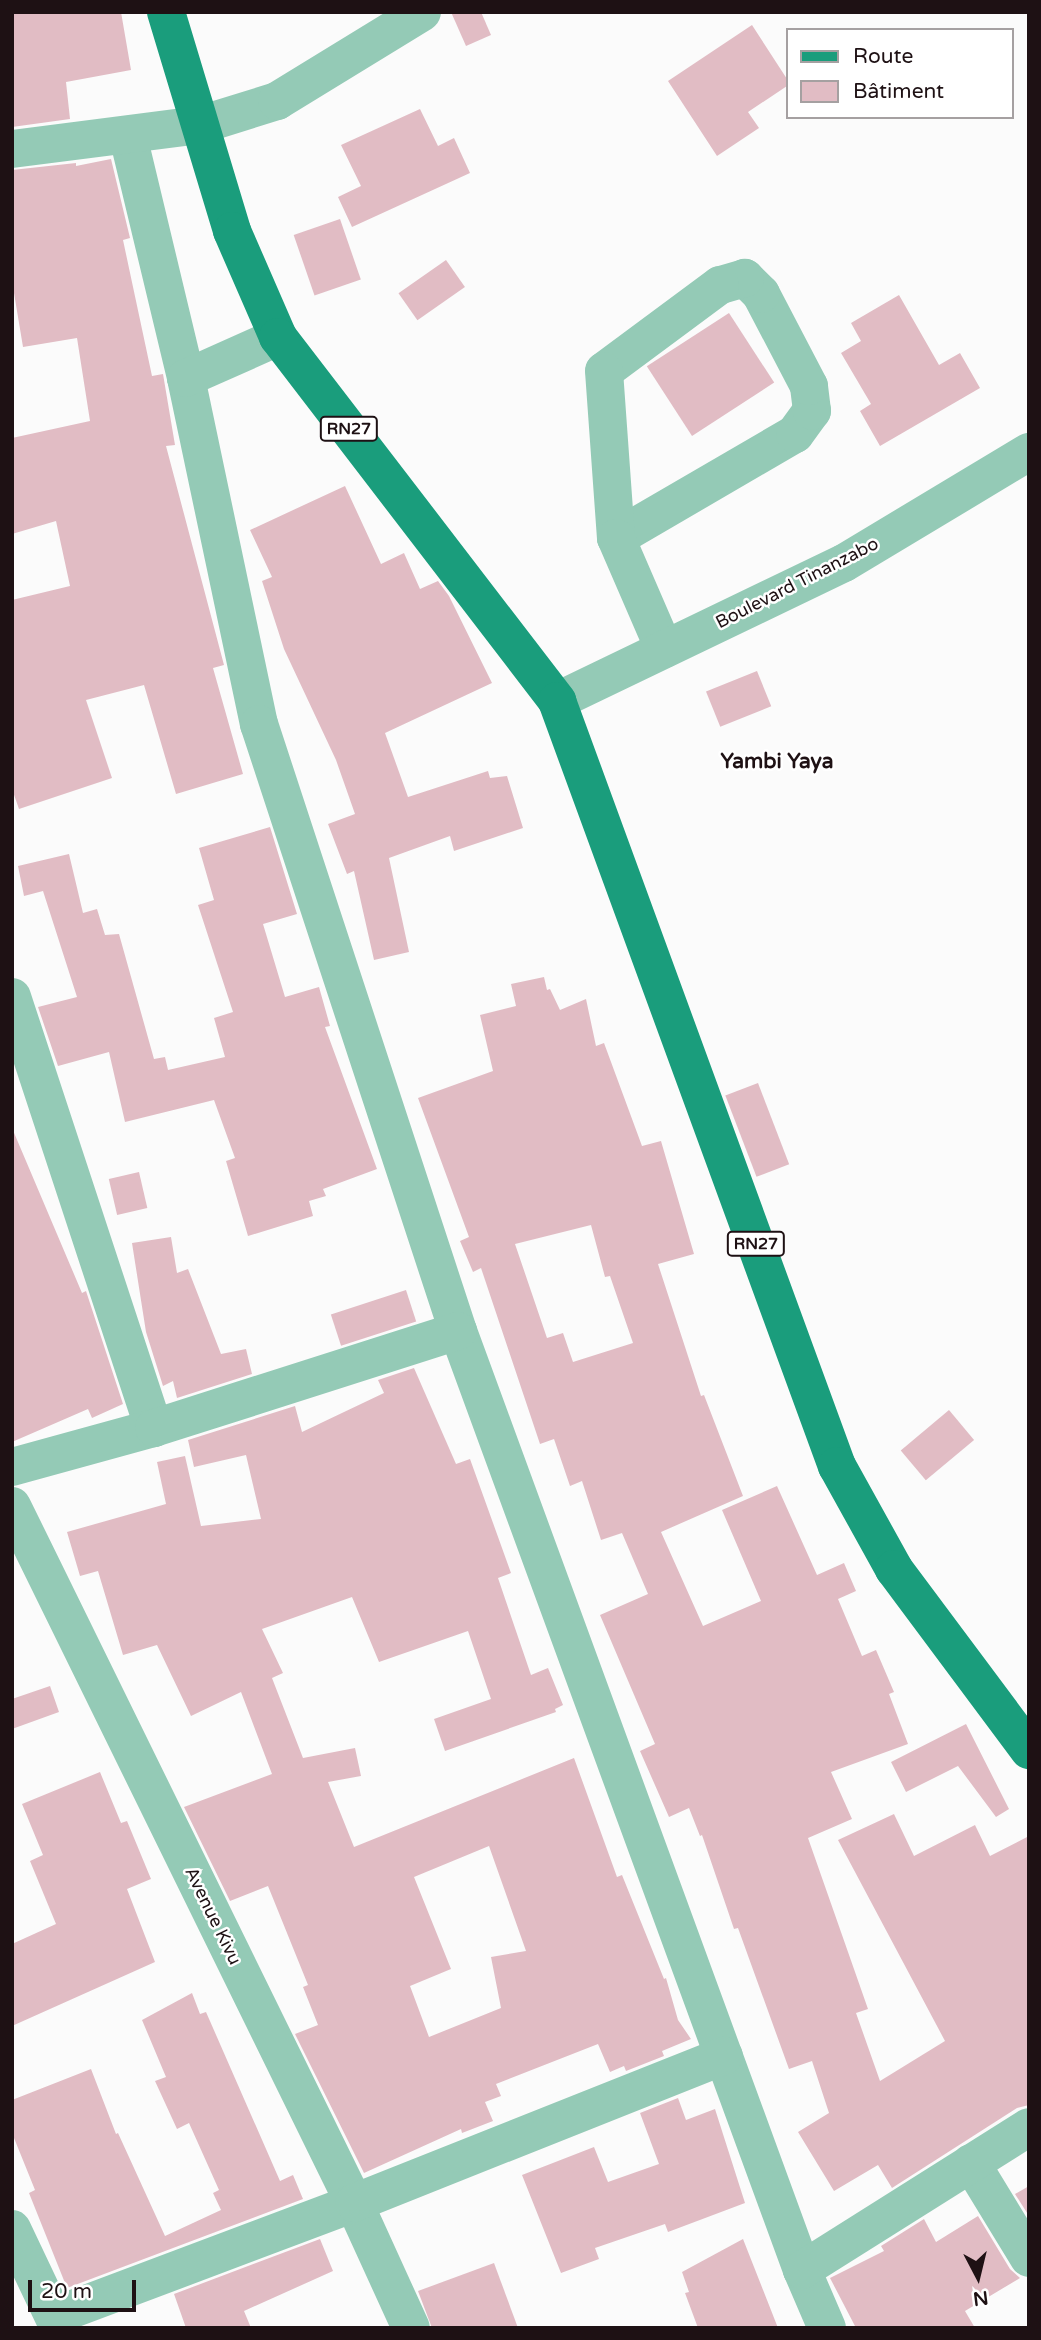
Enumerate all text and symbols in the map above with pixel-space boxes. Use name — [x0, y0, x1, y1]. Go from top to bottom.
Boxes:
legend — [786, 28, 1013, 119]
text: Route — [853, 44, 913, 69]
text: Bâtiment — [853, 79, 944, 104]
road number: RN27 — [319, 416, 379, 442]
street label: Boulevard Tinanzabo — [712, 533, 882, 633]
district label: Yambi Yaya — [720, 749, 834, 775]
road number: RN27 — [726, 1232, 786, 1256]
street label: Avenue Kivu — [180, 1864, 246, 1968]
north arrow — [943, 2242, 1013, 2312]
scale bar — [32, 2266, 140, 2310]
text: 20 m — [41, 2279, 92, 2304]
text: N — [972, 2286, 989, 2310]

